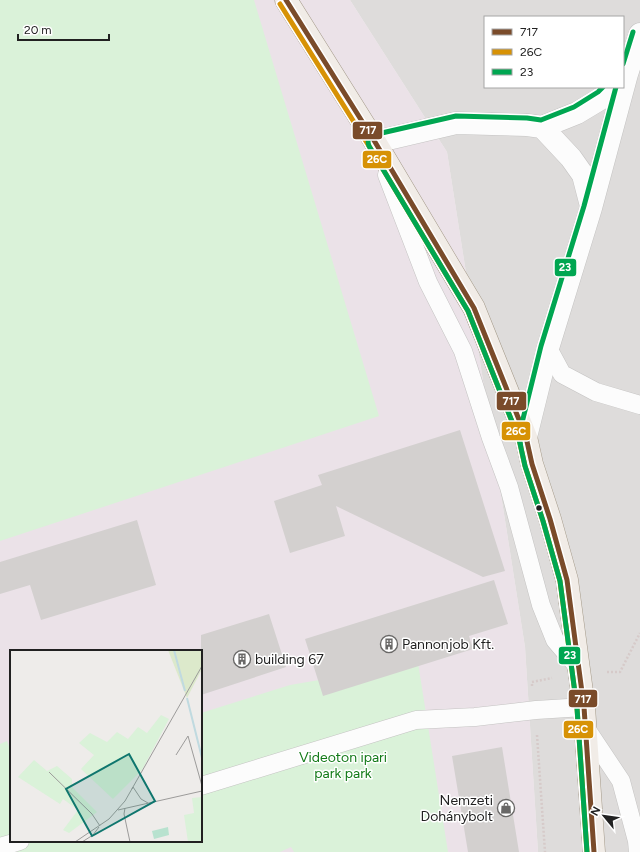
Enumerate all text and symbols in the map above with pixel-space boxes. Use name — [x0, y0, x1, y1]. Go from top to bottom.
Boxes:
scale bar — [18, 16, 109, 42]
legend — [484, 16, 624, 88]
text: 20 m — [24, 23, 52, 37]
text: 717 — [520, 25, 538, 39]
text: 26C — [520, 45, 543, 59]
text: 23 — [520, 65, 533, 79]
line badge: 717 — [352, 121, 383, 140]
text: 717 — [360, 124, 376, 137]
line badge: 26C — [362, 150, 392, 169]
text: 26C — [367, 153, 387, 166]
line badge: 23 — [554, 258, 577, 277]
text: 23 — [559, 261, 571, 274]
line badge: 717 — [496, 391, 527, 411]
text: 717 — [503, 395, 519, 408]
line badge: 26C — [501, 421, 531, 441]
text: 26C — [506, 425, 526, 438]
unlabelled marker — [534, 503, 544, 513]
building icon: Pannonjob Kft. — [379, 634, 399, 654]
place label: Pannonjob Kft. — [402, 636, 494, 653]
line badge: 23 — [558, 646, 581, 665]
building icon: building 67 — [232, 649, 252, 669]
text: 23 — [564, 649, 576, 662]
inset map — [10, 650, 202, 842]
place label: building 67 — [255, 651, 324, 668]
line badge: 717 — [568, 689, 598, 708]
text: 717 — [575, 693, 591, 706]
line badge: 26C — [563, 720, 594, 739]
text: 26C — [568, 723, 588, 736]
park label: Videoton ipari park park — [299, 749, 387, 782]
place label: Nemzeti Dohánybolt — [421, 792, 493, 825]
north arrow — [584, 796, 624, 836]
shop icon: Nemzeti Dohánybolt — [496, 798, 516, 818]
text: N — [588, 805, 603, 818]

